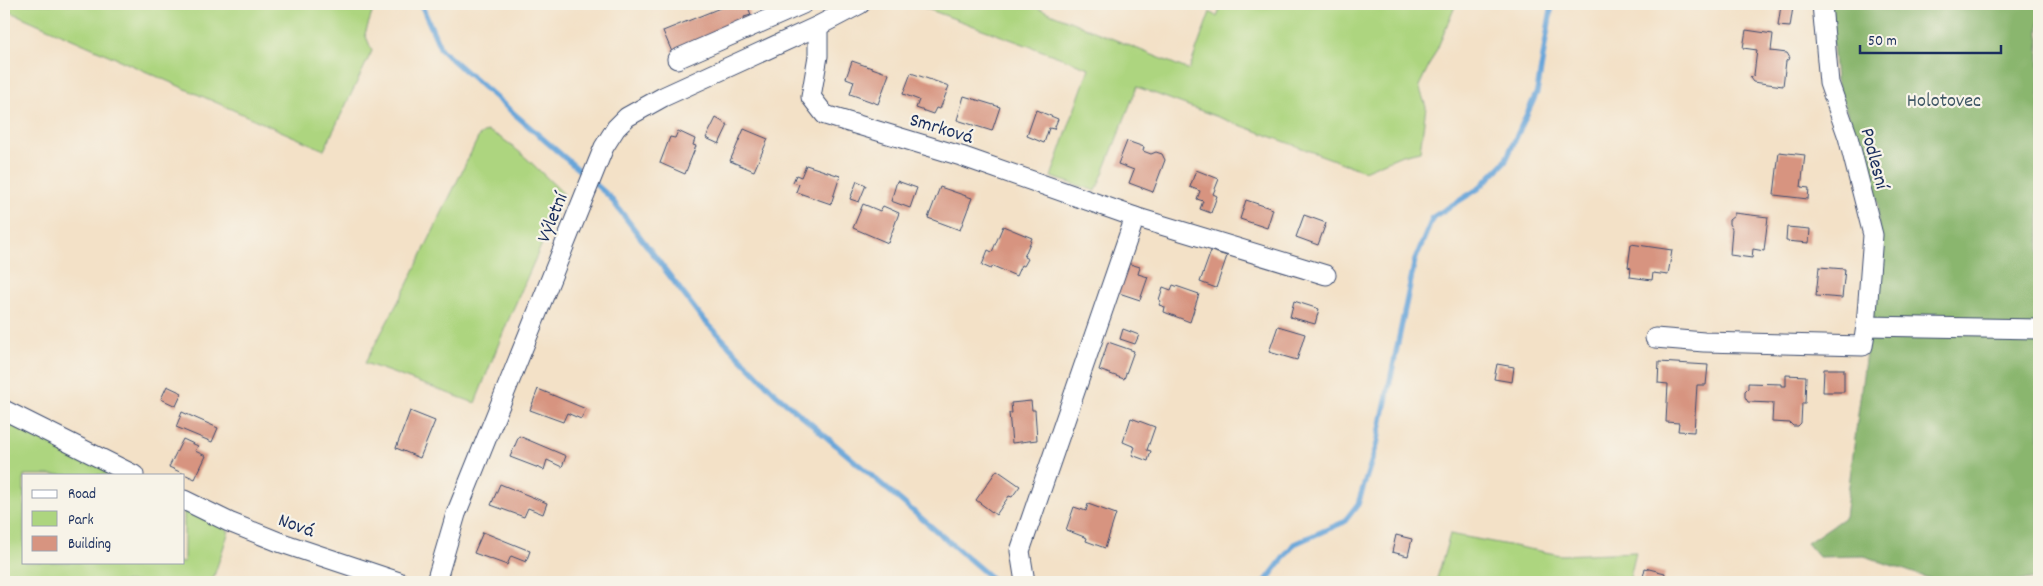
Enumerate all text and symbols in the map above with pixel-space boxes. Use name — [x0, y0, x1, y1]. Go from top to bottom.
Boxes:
scale bar — [1860, 22, 2002, 54]
text: 50 m — [1868, 31, 1897, 53]
park label: Holotovec — [1907, 88, 1981, 116]
street label: Smrková — [906, 107, 977, 153]
street label: Podlesní — [1852, 125, 1895, 194]
street label: Výletní — [531, 188, 577, 247]
legend — [22, 474, 185, 564]
text: Road — [68, 484, 96, 506]
street label: Nová — [274, 507, 318, 546]
text: Park — [68, 510, 94, 532]
text: Building — [68, 534, 111, 556]

